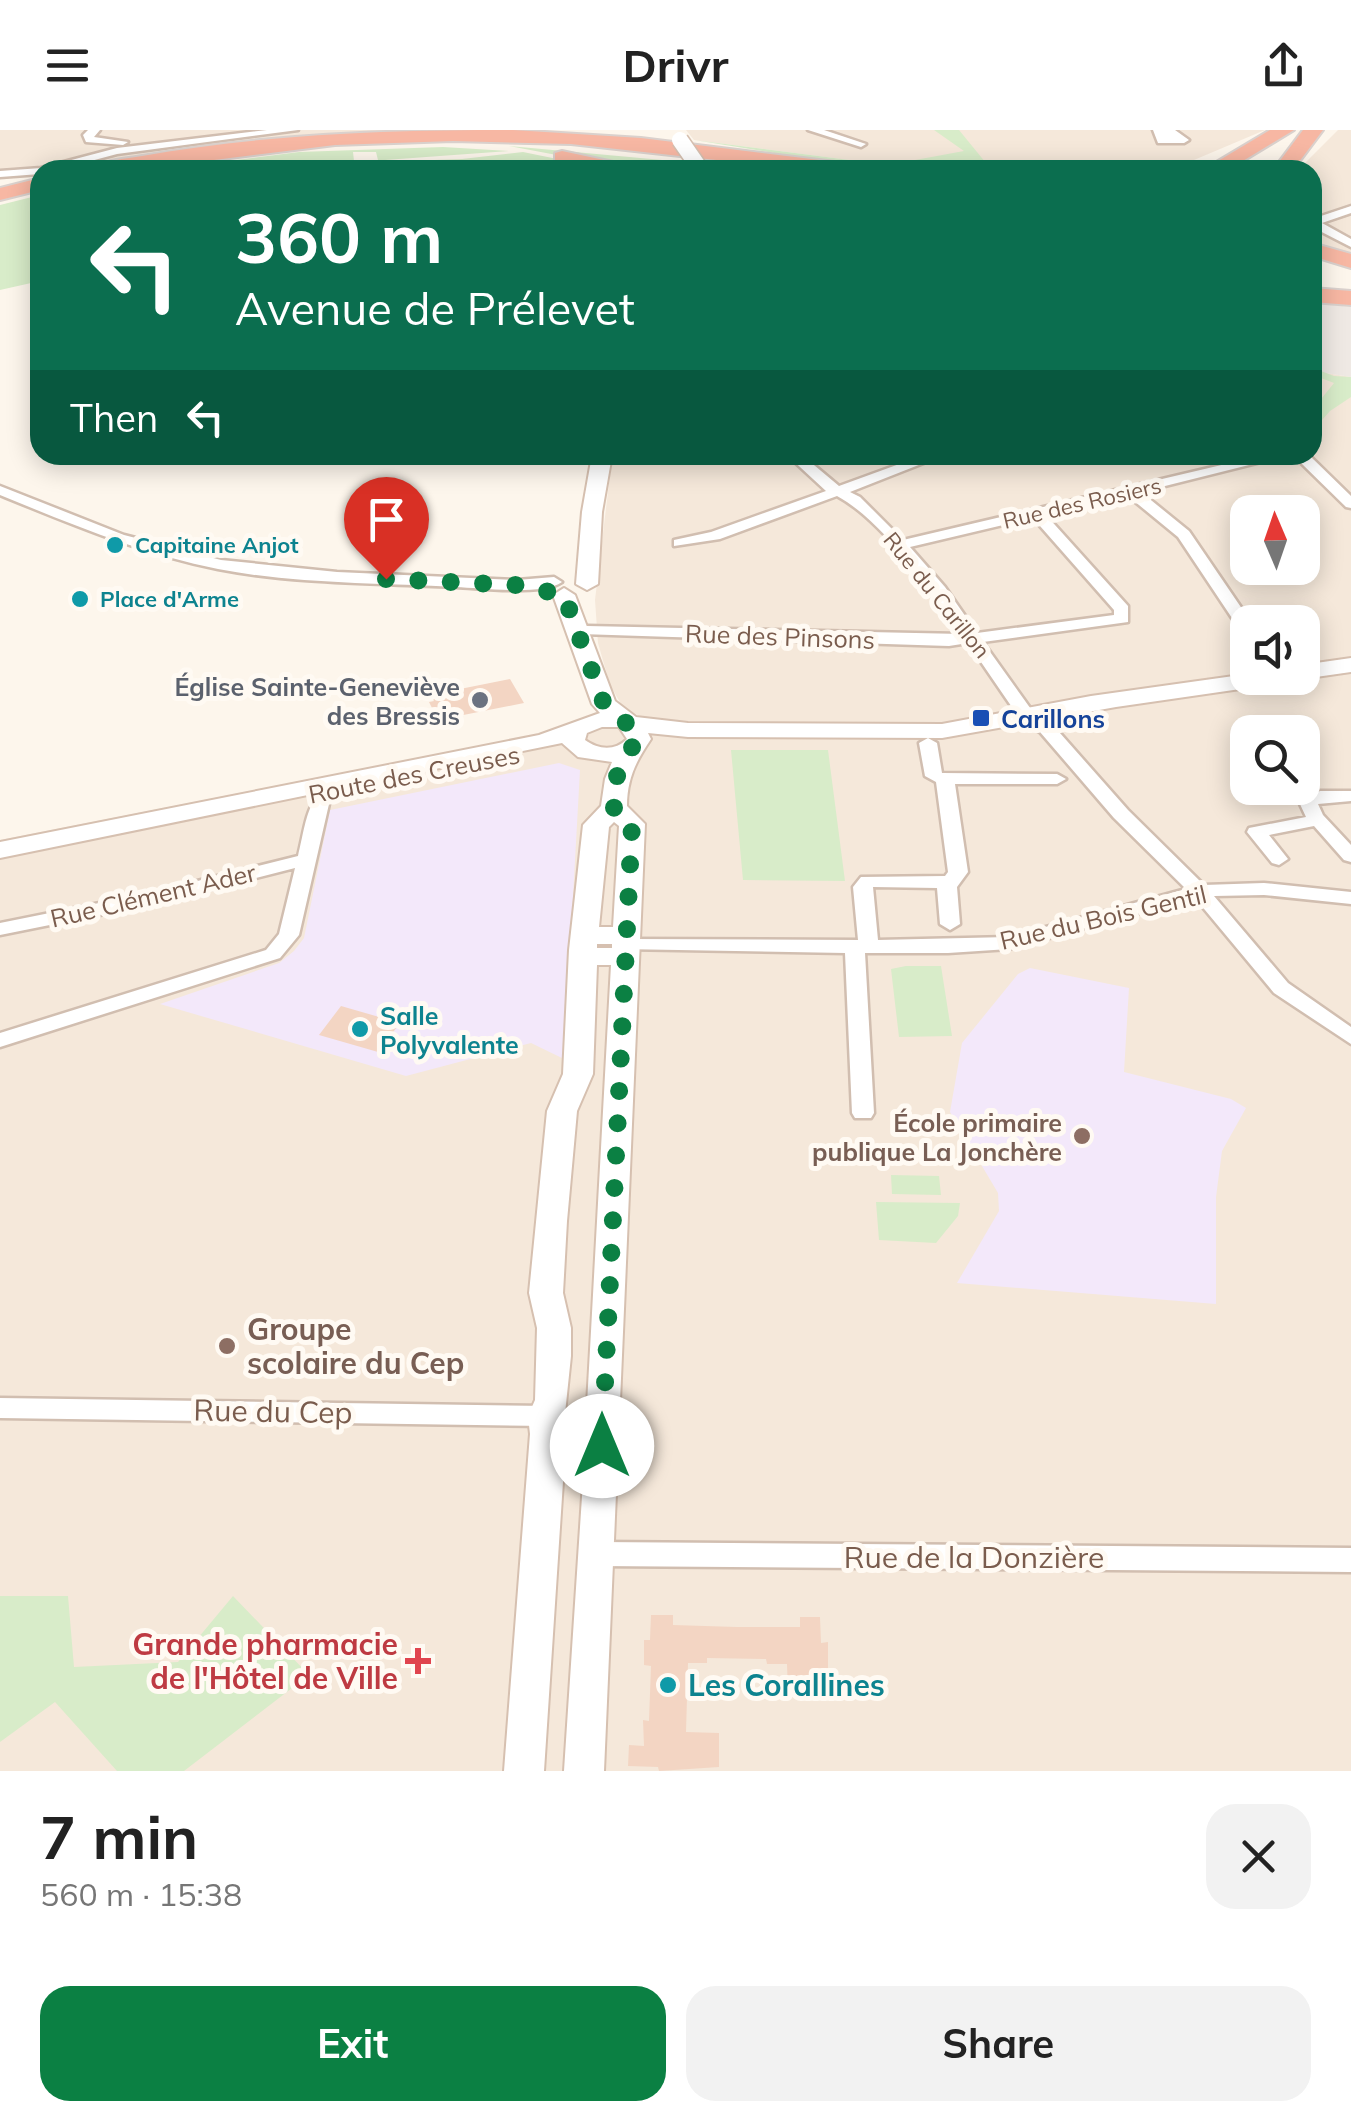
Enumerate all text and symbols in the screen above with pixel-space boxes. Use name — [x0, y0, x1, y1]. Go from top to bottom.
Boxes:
text: Drivr — [623, 37, 728, 93]
icon: menu — [40, 38, 95, 93]
icon: share — [1256, 38, 1311, 93]
text: 360 m — [235, 193, 443, 281]
icon: left — [70, 200, 200, 330]
text: Avenue de Prélevet — [235, 280, 635, 336]
icon: left — [178, 390, 233, 445]
text: Then — [70, 394, 158, 442]
street label: Rue des Rosiers — [1000, 471, 1164, 535]
pin — [344, 477, 429, 580]
icon: arrive — [359, 492, 414, 547]
north arrow — [1230, 495, 1320, 585]
map controls — [1230, 495, 1320, 805]
street label: Rue du Carillon — [878, 526, 996, 664]
place label: Capitaine Anjot — [135, 531, 299, 559]
marker: Capitaine Anjot — [104, 534, 126, 556]
place label: Place d'Arme — [100, 585, 239, 613]
marker: Place d'Arme — [69, 588, 91, 610]
button: sound — [1230, 605, 1320, 695]
street label: Rue des Pinsons — [685, 617, 875, 655]
place label: Église Sainte-Geneviève des Bressis — [175, 671, 460, 731]
marker: Église Sainte-Geneviève des Bressis — [469, 689, 491, 711]
place label: Carillons — [1001, 703, 1105, 734]
marker: Carillons — [970, 707, 992, 729]
button: search — [1230, 715, 1320, 805]
street label: Route des Creuses — [306, 738, 522, 810]
street label: Rue Clément Ader — [47, 856, 259, 934]
street label: Rue du Bois Gentil — [997, 878, 1209, 956]
place label: Salle Polyvalente — [380, 1000, 519, 1060]
marker: Salle Polyvalente — [349, 1018, 371, 1040]
place label: École primaire publique La Jonchère — [812, 1107, 1062, 1167]
marker: École primaire publique La Jonchère — [1071, 1125, 1093, 1147]
place label: Groupe scolaire du Cep — [247, 1310, 464, 1382]
marker: Groupe scolaire du Cep — [216, 1335, 238, 1357]
street label: Rue du Cep — [193, 1391, 353, 1431]
position arrow — [550, 1394, 654, 1498]
street label: Rue de la Donzière — [844, 1538, 1104, 1576]
place label: Grande pharmacie de l'Hôtel de Ville — [132, 1625, 398, 1697]
marker: Grande pharmacie de l'Hôtel de Ville — [407, 1650, 429, 1672]
place label: Les Corallines — [688, 1666, 885, 1704]
marker: Les Corallines — [657, 1674, 679, 1696]
text: 7 min — [40, 1799, 198, 1874]
button: close — [1206, 1804, 1311, 1909]
text: 560 m · 15:38 — [40, 1874, 242, 1914]
button: Exit — [40, 1986, 666, 2101]
button: Share — [686, 1986, 1311, 2101]

